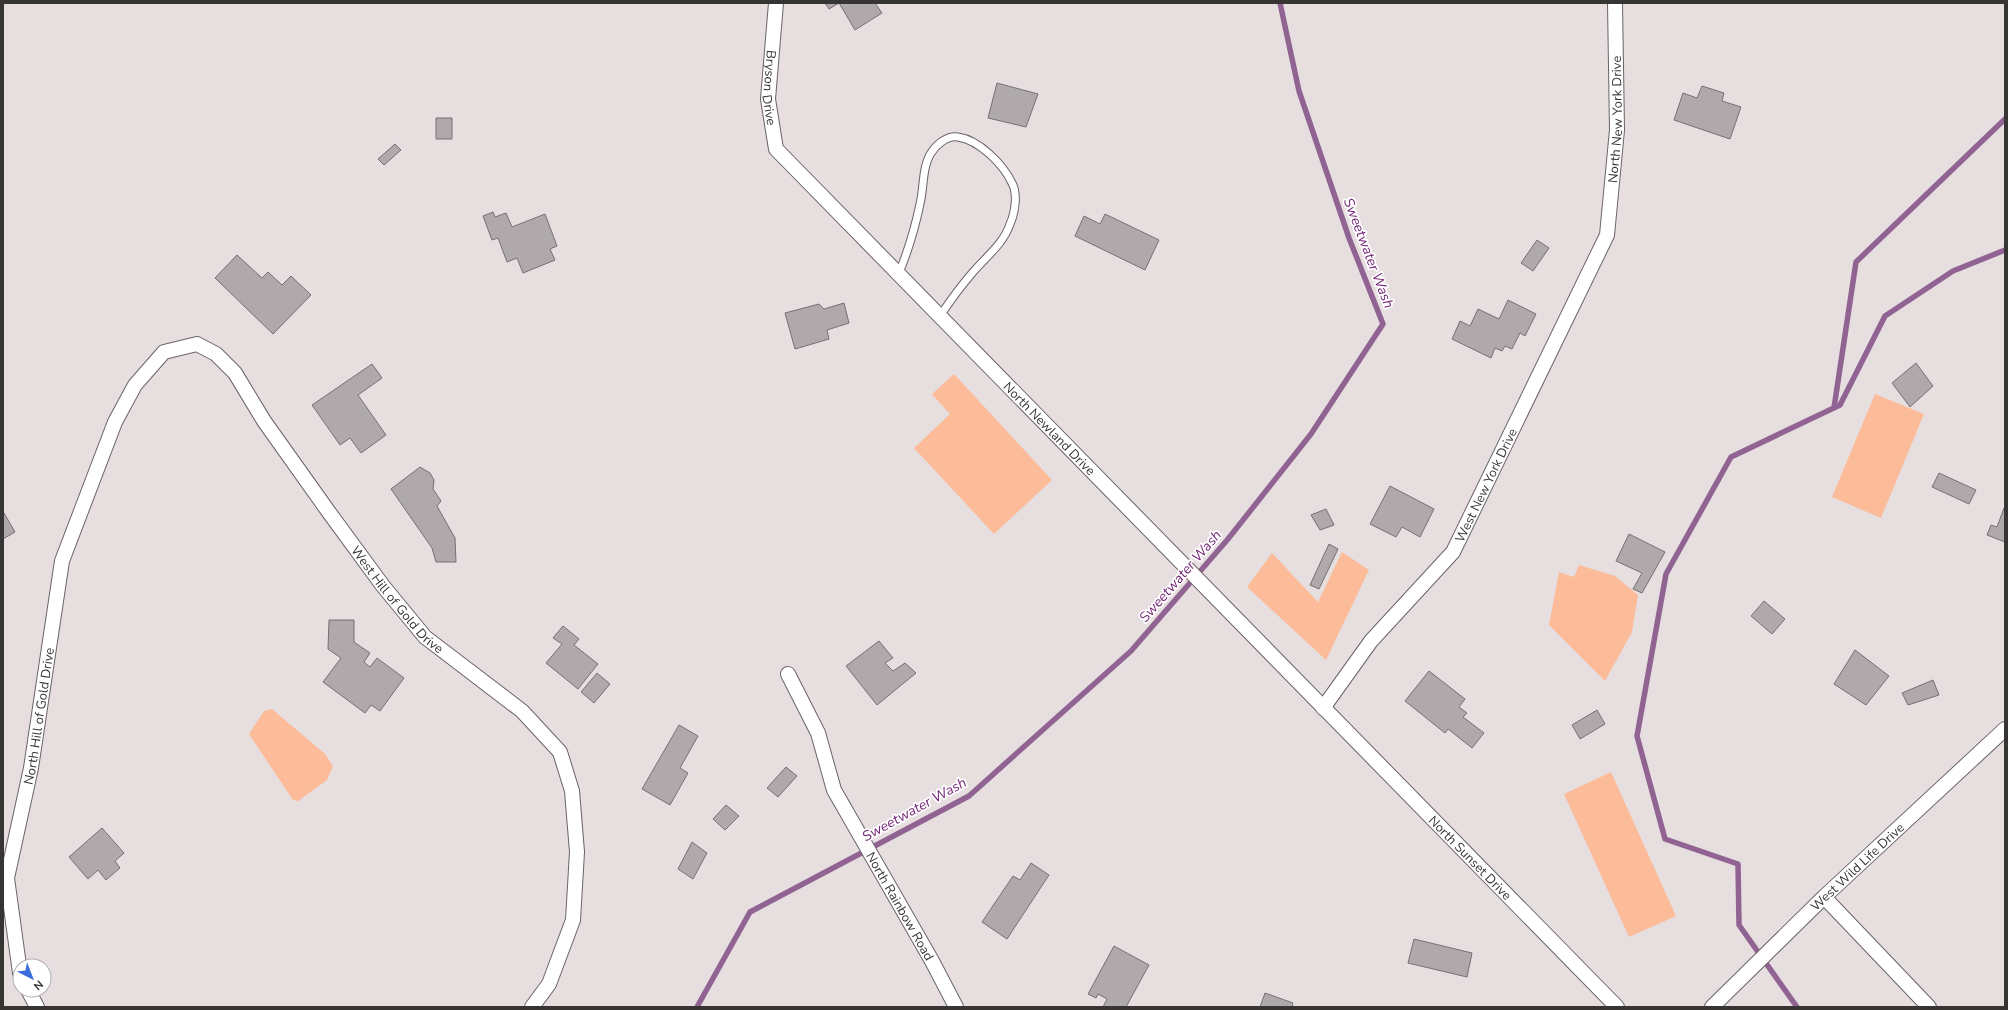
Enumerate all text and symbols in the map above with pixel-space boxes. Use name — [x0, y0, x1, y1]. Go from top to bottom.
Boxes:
street label: Bryson Drive — [757, 49, 780, 127]
street label: North New York Drive — [1604, 55, 1627, 184]
water label: Sweetwater Wash — [1339, 195, 1398, 311]
street label: North Newland Drive — [999, 378, 1099, 480]
street label: West New York Drive — [1451, 425, 1522, 545]
water label: Sweetwater Wash — [1135, 526, 1226, 627]
street label: West Hill of Gold Drive — [346, 542, 447, 658]
street label: North Hill of Gold Drive — [20, 646, 59, 786]
water label: Sweetwater Wash — [859, 773, 970, 846]
street label: North Sunset Drive — [1424, 812, 1515, 904]
street label: West Wild Life Drive — [1807, 819, 1909, 915]
street label: North Rainbow Road — [861, 849, 938, 964]
north arrow — [12, 958, 52, 998]
text: N — [30, 977, 46, 993]

